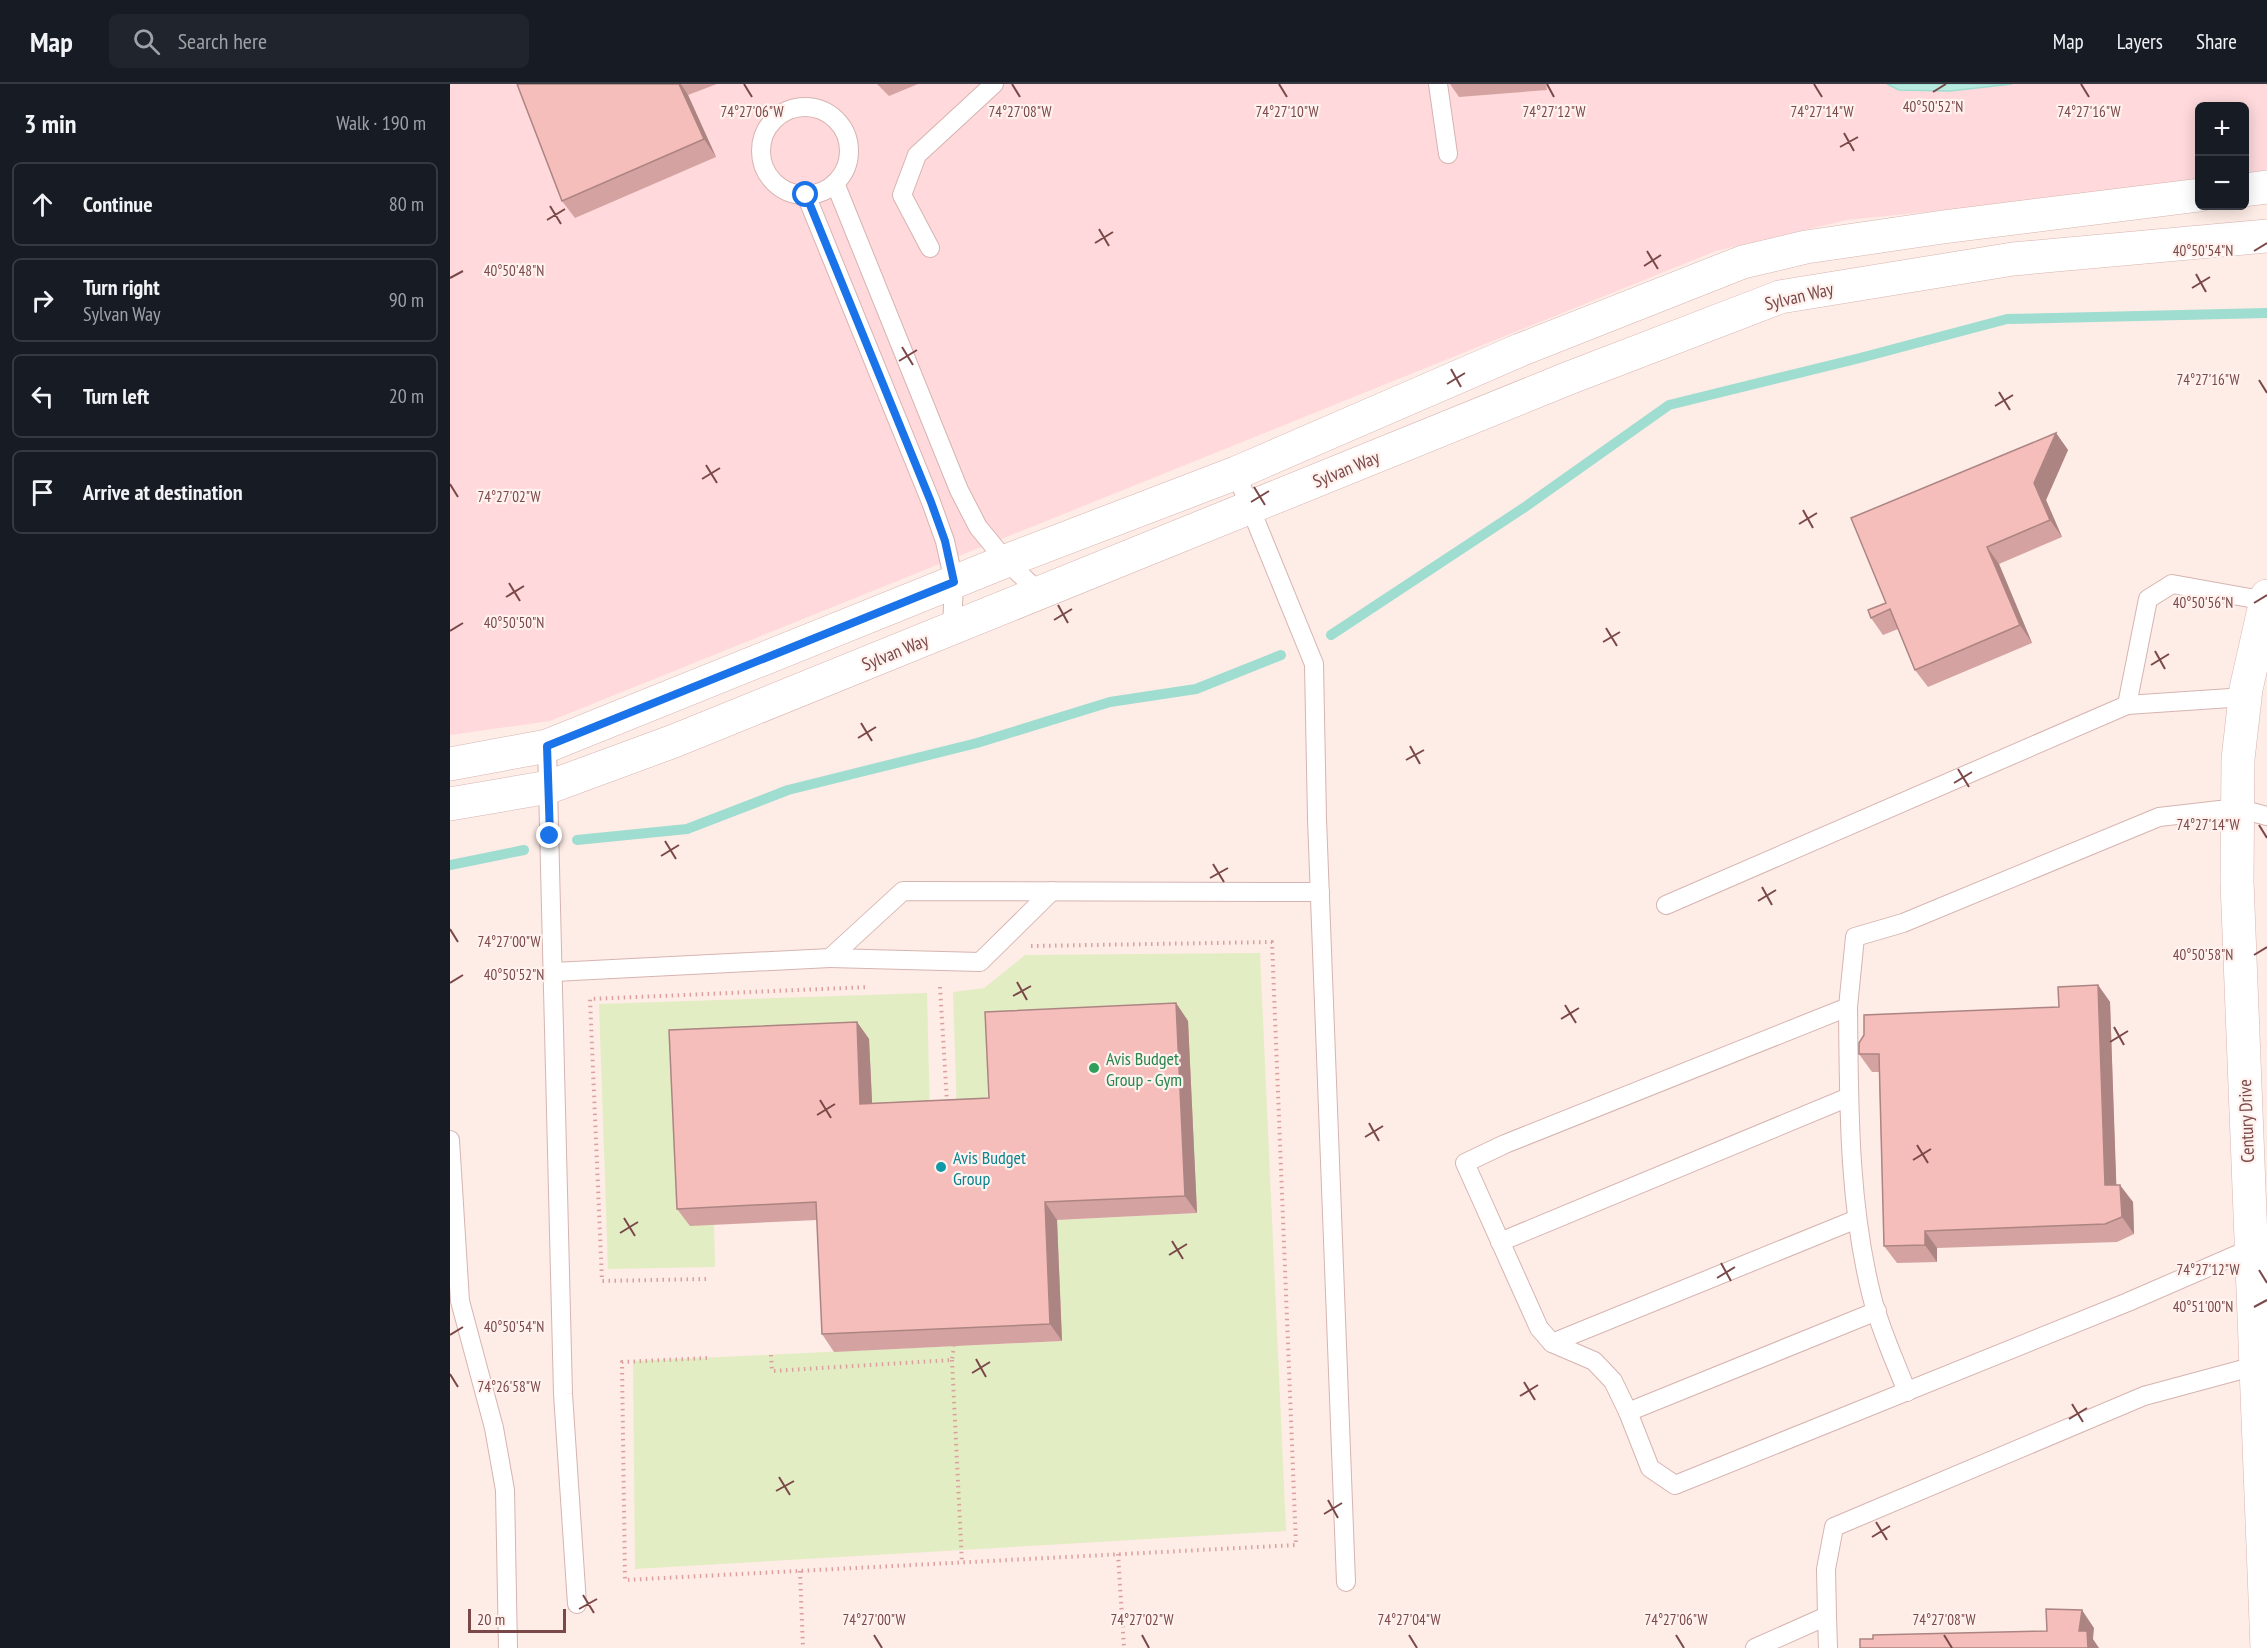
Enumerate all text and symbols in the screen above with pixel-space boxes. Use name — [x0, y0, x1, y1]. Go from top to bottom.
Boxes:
search box — [109, 14, 529, 68]
text: Map — [30, 23, 73, 60]
icon: search — [130, 25, 163, 58]
text: Search here — [178, 27, 267, 55]
text: Map — [2053, 28, 2084, 55]
text: Layers — [2117, 28, 2163, 55]
text: Share — [2196, 28, 2237, 55]
text: 40°50'52"N — [1903, 97, 1963, 116]
text: 74°27'06"W — [720, 102, 784, 121]
text: 74°27'08"W — [988, 102, 1052, 121]
text: 74°27'10"W — [1255, 102, 1319, 121]
text: 74°27'12"W — [1522, 102, 1586, 121]
text: 74°27'14"W — [1790, 102, 1854, 121]
text: 74°27'16"W — [2057, 102, 2121, 121]
map controls — [2195, 102, 2249, 210]
button: + — [2195, 102, 2249, 156]
text: 3 min — [24, 107, 77, 140]
text: Walk · 190 m — [336, 110, 426, 136]
button: − — [2195, 156, 2249, 210]
route start — [792, 181, 818, 207]
icon: ahead — [26, 188, 59, 221]
text: Continue — [83, 190, 153, 218]
text: 80 m — [389, 191, 424, 217]
text: 40°50'54"N — [2173, 241, 2233, 260]
text: 40°50'48"N — [484, 261, 544, 280]
text: Turn right — [83, 273, 160, 301]
street label: Sylvan Way — [1762, 277, 1836, 315]
icon: right — [26, 284, 59, 317]
text: 90 m — [389, 287, 424, 313]
text: Sylvan Way — [83, 301, 160, 327]
text: 74°27'16"W — [2176, 370, 2240, 389]
icon: left — [26, 380, 59, 413]
text: Turn left — [83, 382, 149, 410]
text: 20 m — [389, 383, 424, 409]
street label: Sylvan Way — [1309, 445, 1383, 493]
icon: arrive — [26, 476, 59, 509]
text: Arrive at destination — [83, 478, 243, 506]
text: 74°27'02"W — [477, 487, 541, 506]
text: 40°50'56"N — [2173, 593, 2233, 612]
text: 40°50'50"N — [484, 613, 544, 632]
street label: Sylvan Way — [858, 628, 932, 676]
text: 74°27'14"W — [2176, 815, 2240, 834]
route end — [536, 822, 562, 848]
text: 74°27'00"W — [477, 932, 541, 951]
text: 40°50'58"N — [2173, 945, 2233, 964]
text: 40°50'52"N — [484, 965, 544, 984]
place label: Avis Budget Group - Gym — [1106, 1047, 1182, 1091]
marker: Avis Budget Group - Gym — [1087, 1061, 1101, 1075]
street label: Century Drive — [2233, 1079, 2259, 1163]
place label: Avis Budget Group — [953, 1146, 1026, 1190]
marker: Avis Budget Group — [934, 1160, 948, 1174]
text: 74°27'12"W — [2176, 1260, 2240, 1279]
text: 40°51'00"N — [2173, 1297, 2233, 1316]
text: 40°50'54"N — [484, 1317, 544, 1336]
text: 74°26'58"W — [477, 1377, 541, 1396]
scale bar — [468, 1606, 566, 1634]
text: 20 m — [477, 1609, 505, 1629]
text: 74°27'00"W — [842, 1610, 906, 1629]
text: 74°27'02"W — [1110, 1610, 1174, 1629]
text: 74°27'04"W — [1377, 1610, 1441, 1629]
text: 74°27'06"W — [1644, 1610, 1708, 1629]
text: 74°27'08"W — [1912, 1610, 1976, 1629]

